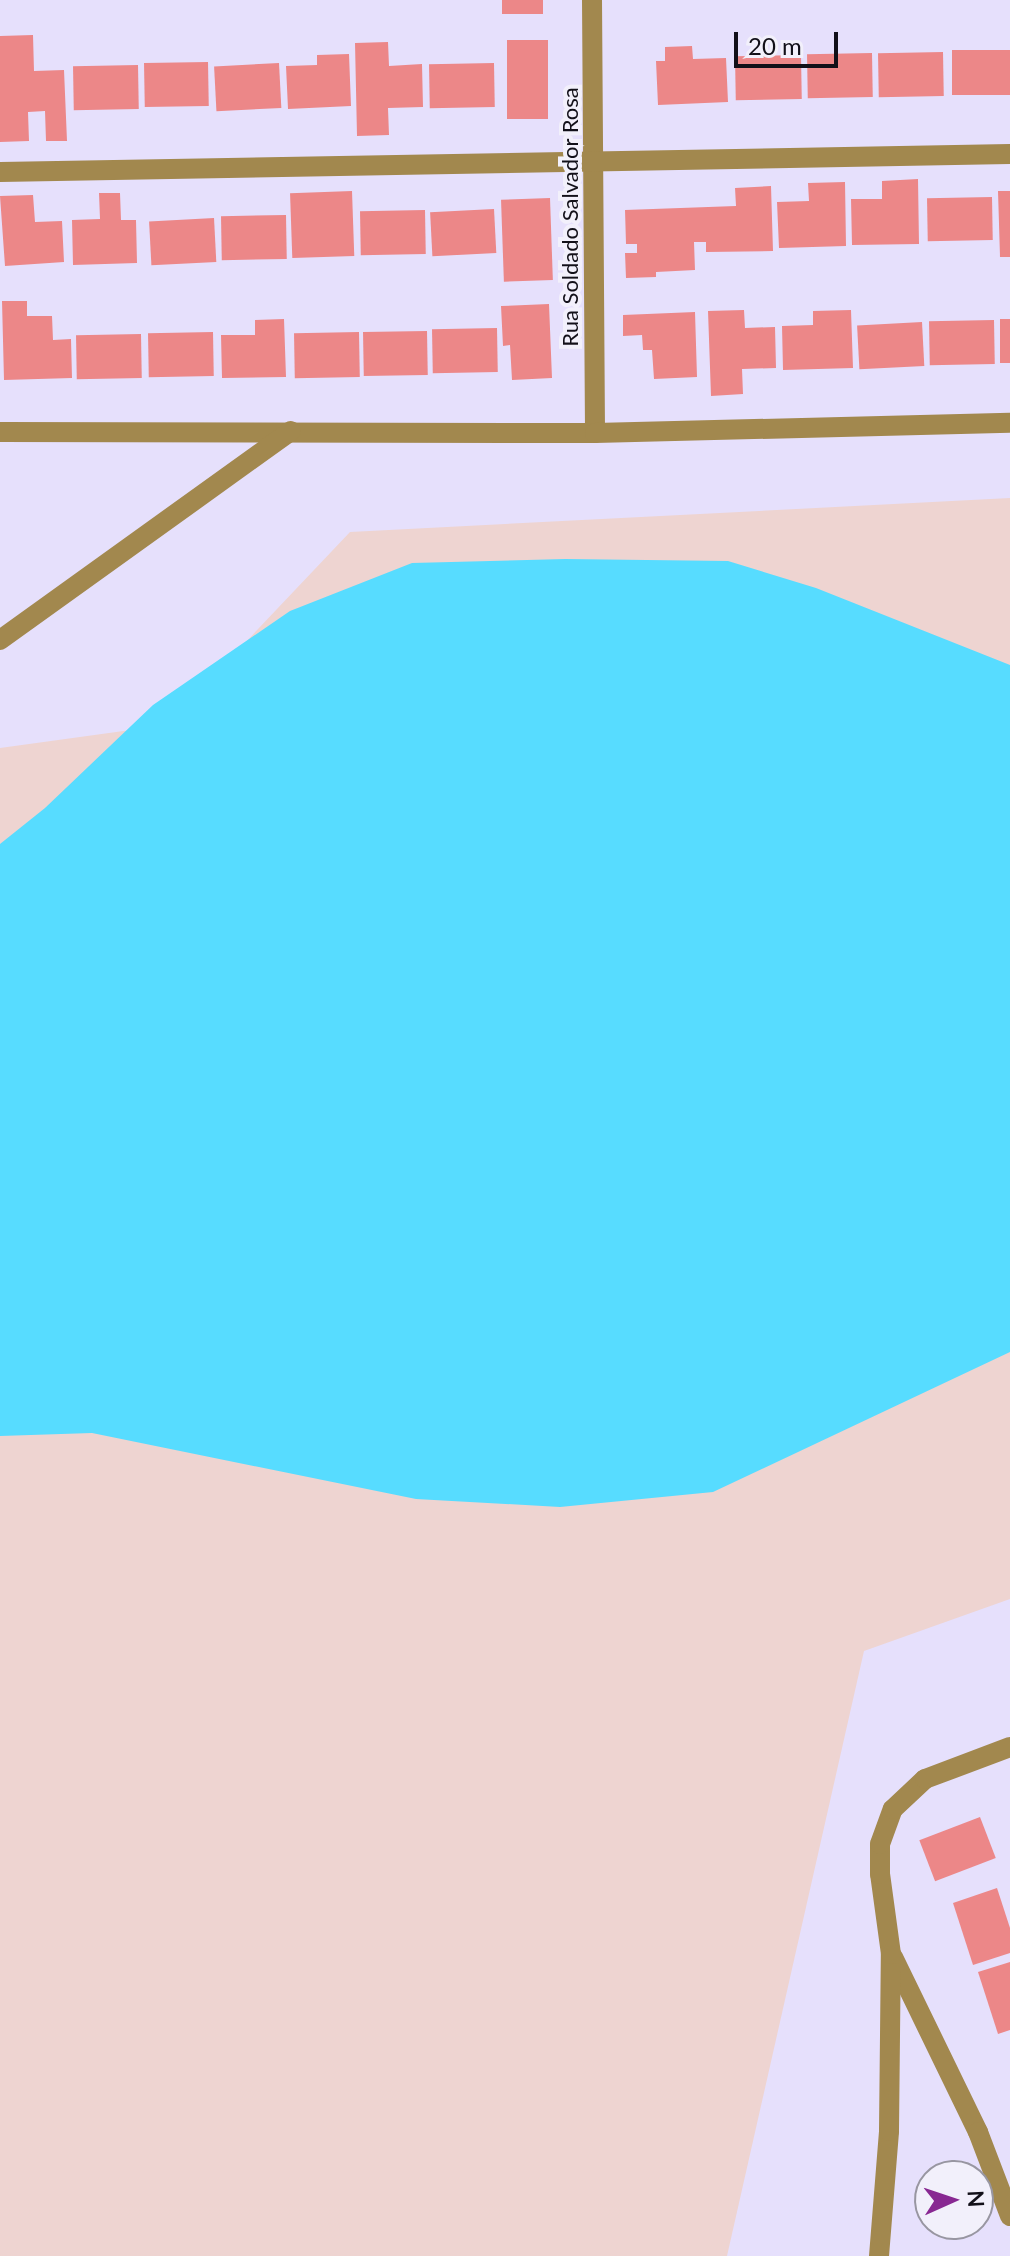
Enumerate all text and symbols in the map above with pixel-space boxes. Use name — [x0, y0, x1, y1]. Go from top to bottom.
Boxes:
scale bar — [738, 16, 842, 66]
text: 20 m — [748, 31, 802, 60]
street label: Rua Soldado Salvador Rosa — [557, 87, 583, 347]
north arrow — [914, 2160, 994, 2240]
text: N — [963, 2190, 990, 2208]

